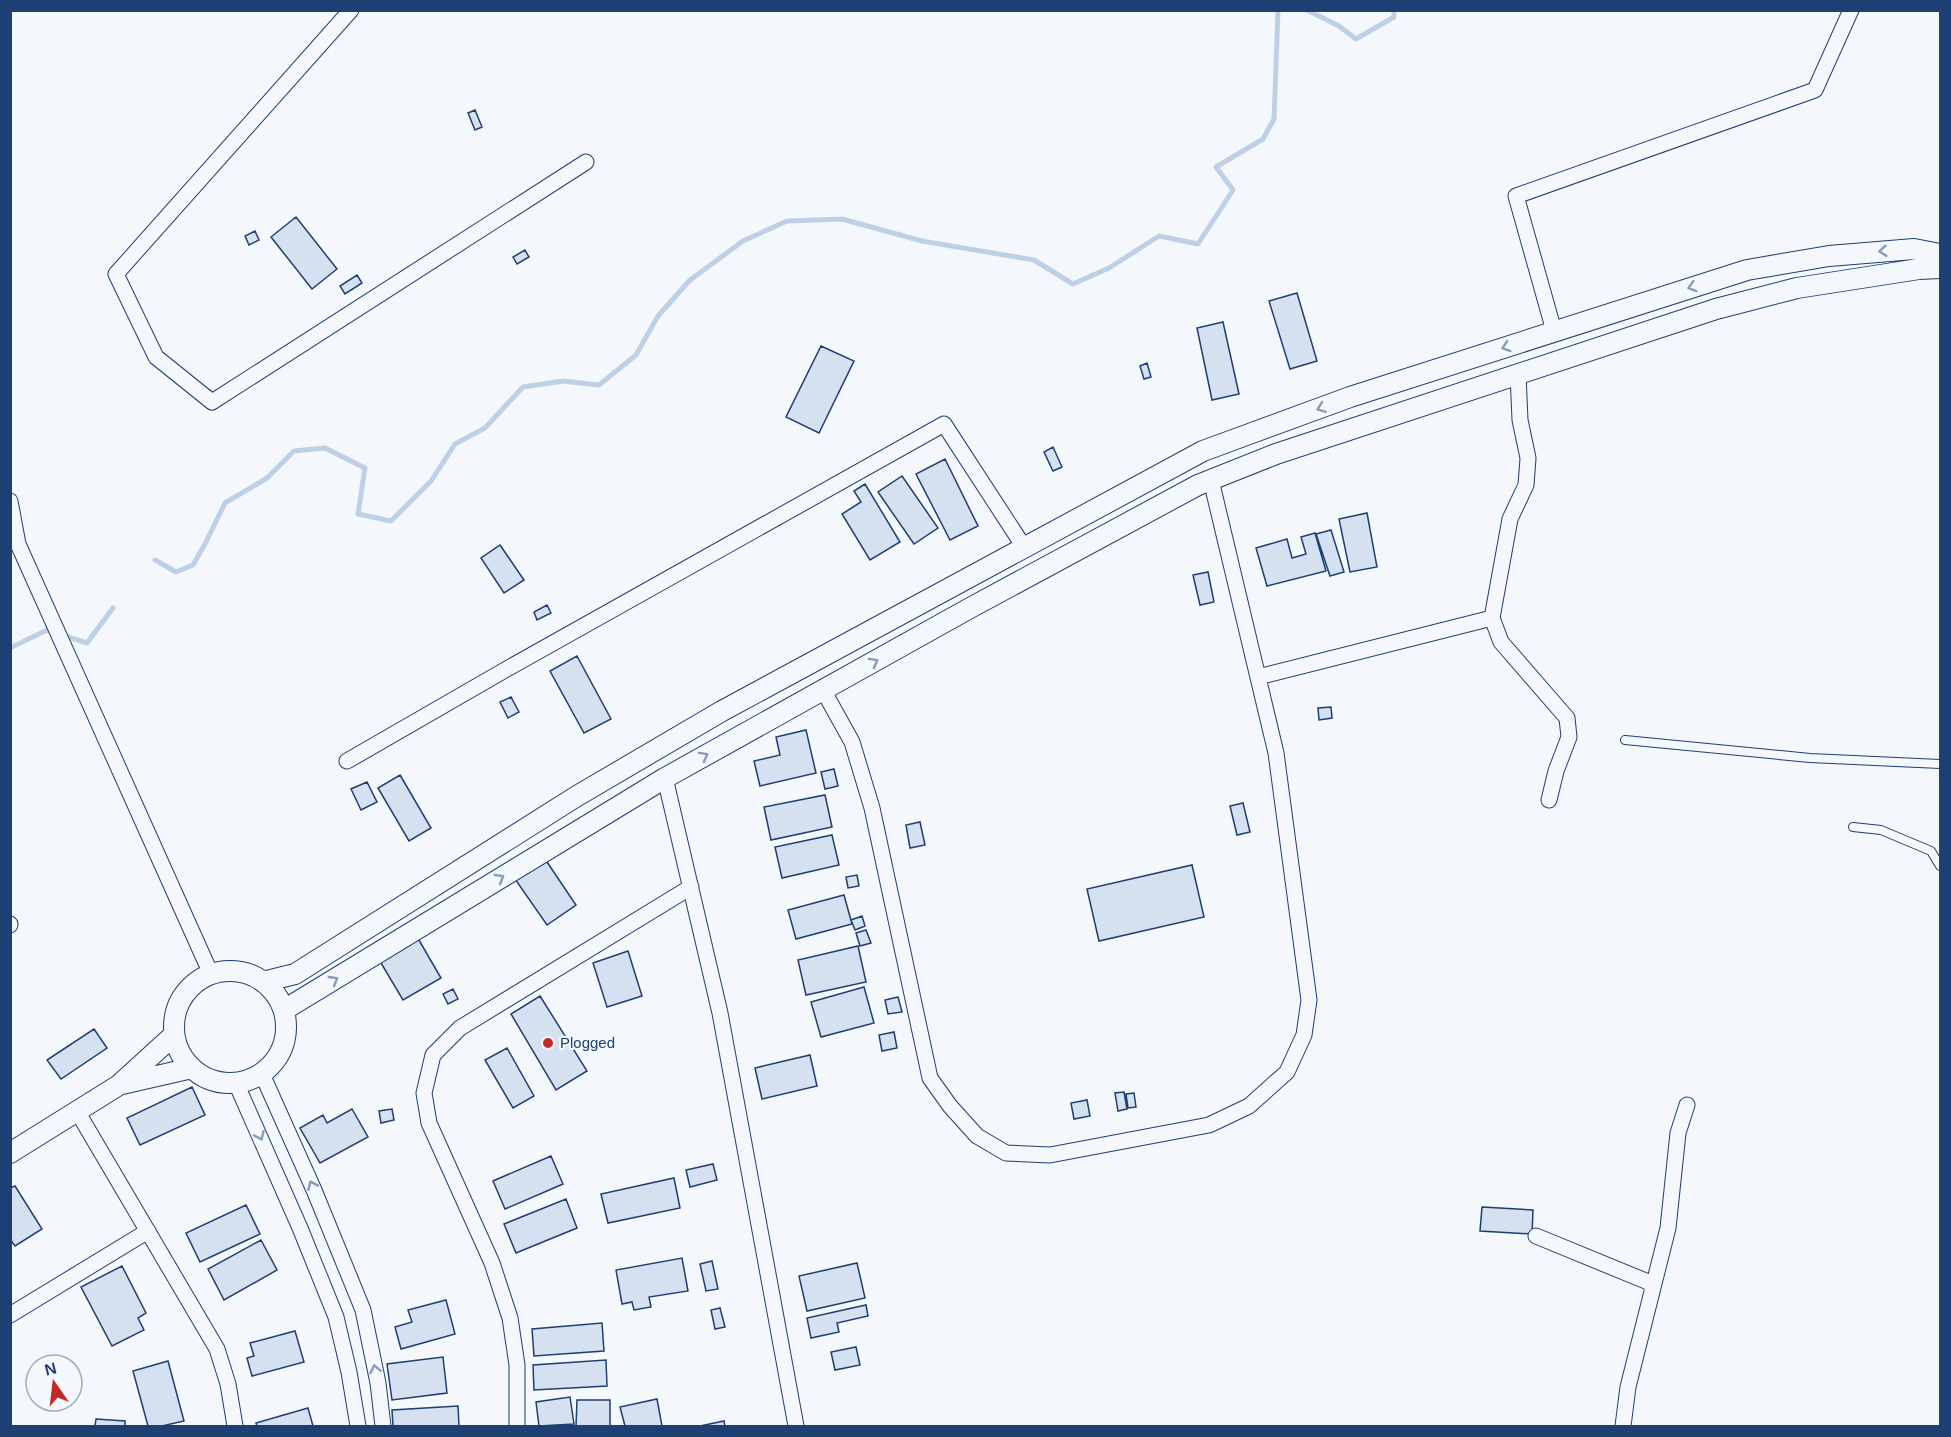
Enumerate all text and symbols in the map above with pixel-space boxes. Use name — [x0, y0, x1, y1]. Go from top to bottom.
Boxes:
one-way arrow — [1878, 245, 1887, 258]
one-way arrow — [1687, 280, 1698, 292]
one-way arrow — [1501, 339, 1512, 352]
one-way arrow — [1316, 400, 1327, 413]
one-way arrow — [868, 658, 878, 669]
one-way arrow — [697, 752, 708, 763]
one-way arrow — [494, 874, 504, 886]
one-way arrow — [328, 975, 338, 987]
place label: Plogged — [560, 1034, 615, 1051]
marker: Plogged — [541, 1036, 555, 1050]
one-way arrow — [252, 1130, 264, 1141]
one-way arrow — [307, 1180, 319, 1191]
north arrow — [24, 1353, 84, 1413]
text: N — [43, 1359, 58, 1379]
one-way arrow — [369, 1364, 382, 1374]

